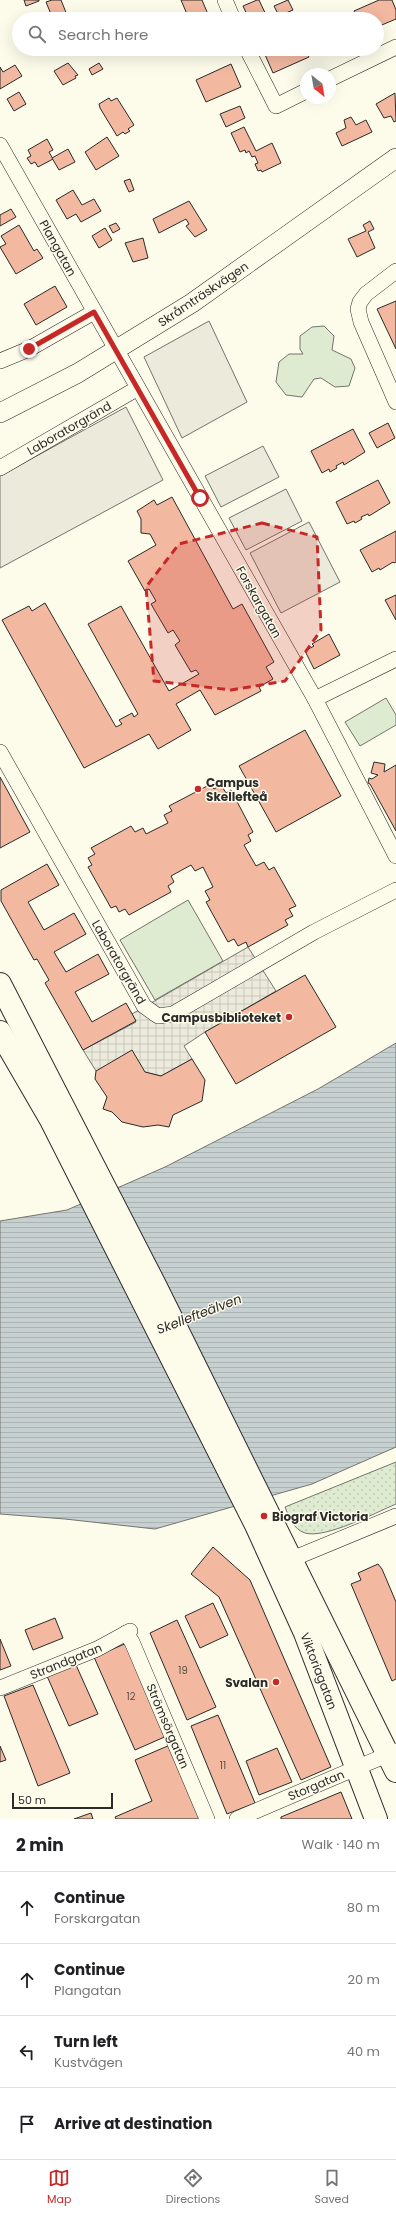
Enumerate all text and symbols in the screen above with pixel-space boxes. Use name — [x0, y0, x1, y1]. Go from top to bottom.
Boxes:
search box — [12, 12, 384, 56]
icon: search — [26, 23, 48, 45]
text: Search here — [58, 24, 148, 45]
north arrow — [300, 68, 336, 104]
street label: Plangatan — [36, 217, 80, 279]
street label: Skråmträskvägen — [154, 257, 252, 331]
route end — [20, 340, 38, 358]
street label: Laboratorgränd — [24, 397, 114, 459]
route start — [191, 489, 209, 507]
street label: Forskargatan — [232, 563, 286, 641]
place label: Campus Skellefteå — [206, 774, 267, 805]
marker: Campus Skellefteå — [193, 784, 203, 794]
street label: Laboratorgränd — [88, 917, 150, 1007]
place label: Campusbiblioteket — [162, 1009, 281, 1026]
marker: Campusbiblioteket — [284, 1012, 294, 1022]
water label: Skellefteälven — [154, 1289, 244, 1339]
place label: Biograf Victoria — [272, 1508, 368, 1525]
marker: Biograf Victoria — [259, 1511, 269, 1521]
street label: Viktoriagatan — [297, 1630, 341, 1712]
street label: Strandgatan — [27, 1639, 105, 1683]
house number: 19 — [178, 1663, 188, 1678]
place label: Svalan — [225, 1674, 268, 1691]
marker: Svalan — [271, 1677, 281, 1687]
street label: Strömsörgatan — [142, 1681, 194, 1771]
house number: 12 — [127, 1689, 136, 1704]
house number: 11 — [220, 1758, 226, 1773]
street label: Storgatan — [285, 1765, 347, 1805]
scale bar — [12, 1791, 113, 1810]
text: 50 m — [18, 1792, 46, 1808]
text: 2 min — [16, 1833, 64, 1857]
text: Walk · 140 m — [302, 1835, 380, 1854]
text: Continue — [54, 1887, 125, 1908]
icon: ahead — [16, 1897, 38, 1919]
text: 80 m — [347, 1898, 380, 1917]
text: Forskargatan — [54, 1909, 140, 1928]
text: Continue — [54, 1959, 125, 1980]
icon: ahead — [16, 1969, 38, 1991]
text: 20 m — [347, 1970, 380, 1989]
text: Plangatan — [54, 1981, 121, 2000]
text: Turn left — [54, 2031, 118, 2052]
icon: left — [16, 2041, 38, 2063]
text: 40 m — [347, 2042, 380, 2061]
text: Kustvägen — [54, 2053, 123, 2072]
icon: arrive — [16, 2113, 38, 2135]
text: Arrive at destination — [54, 2113, 212, 2134]
tab: Map — [47, 2167, 71, 2208]
tab: Directions — [166, 2167, 220, 2208]
tab: Saved — [315, 2167, 349, 2208]

